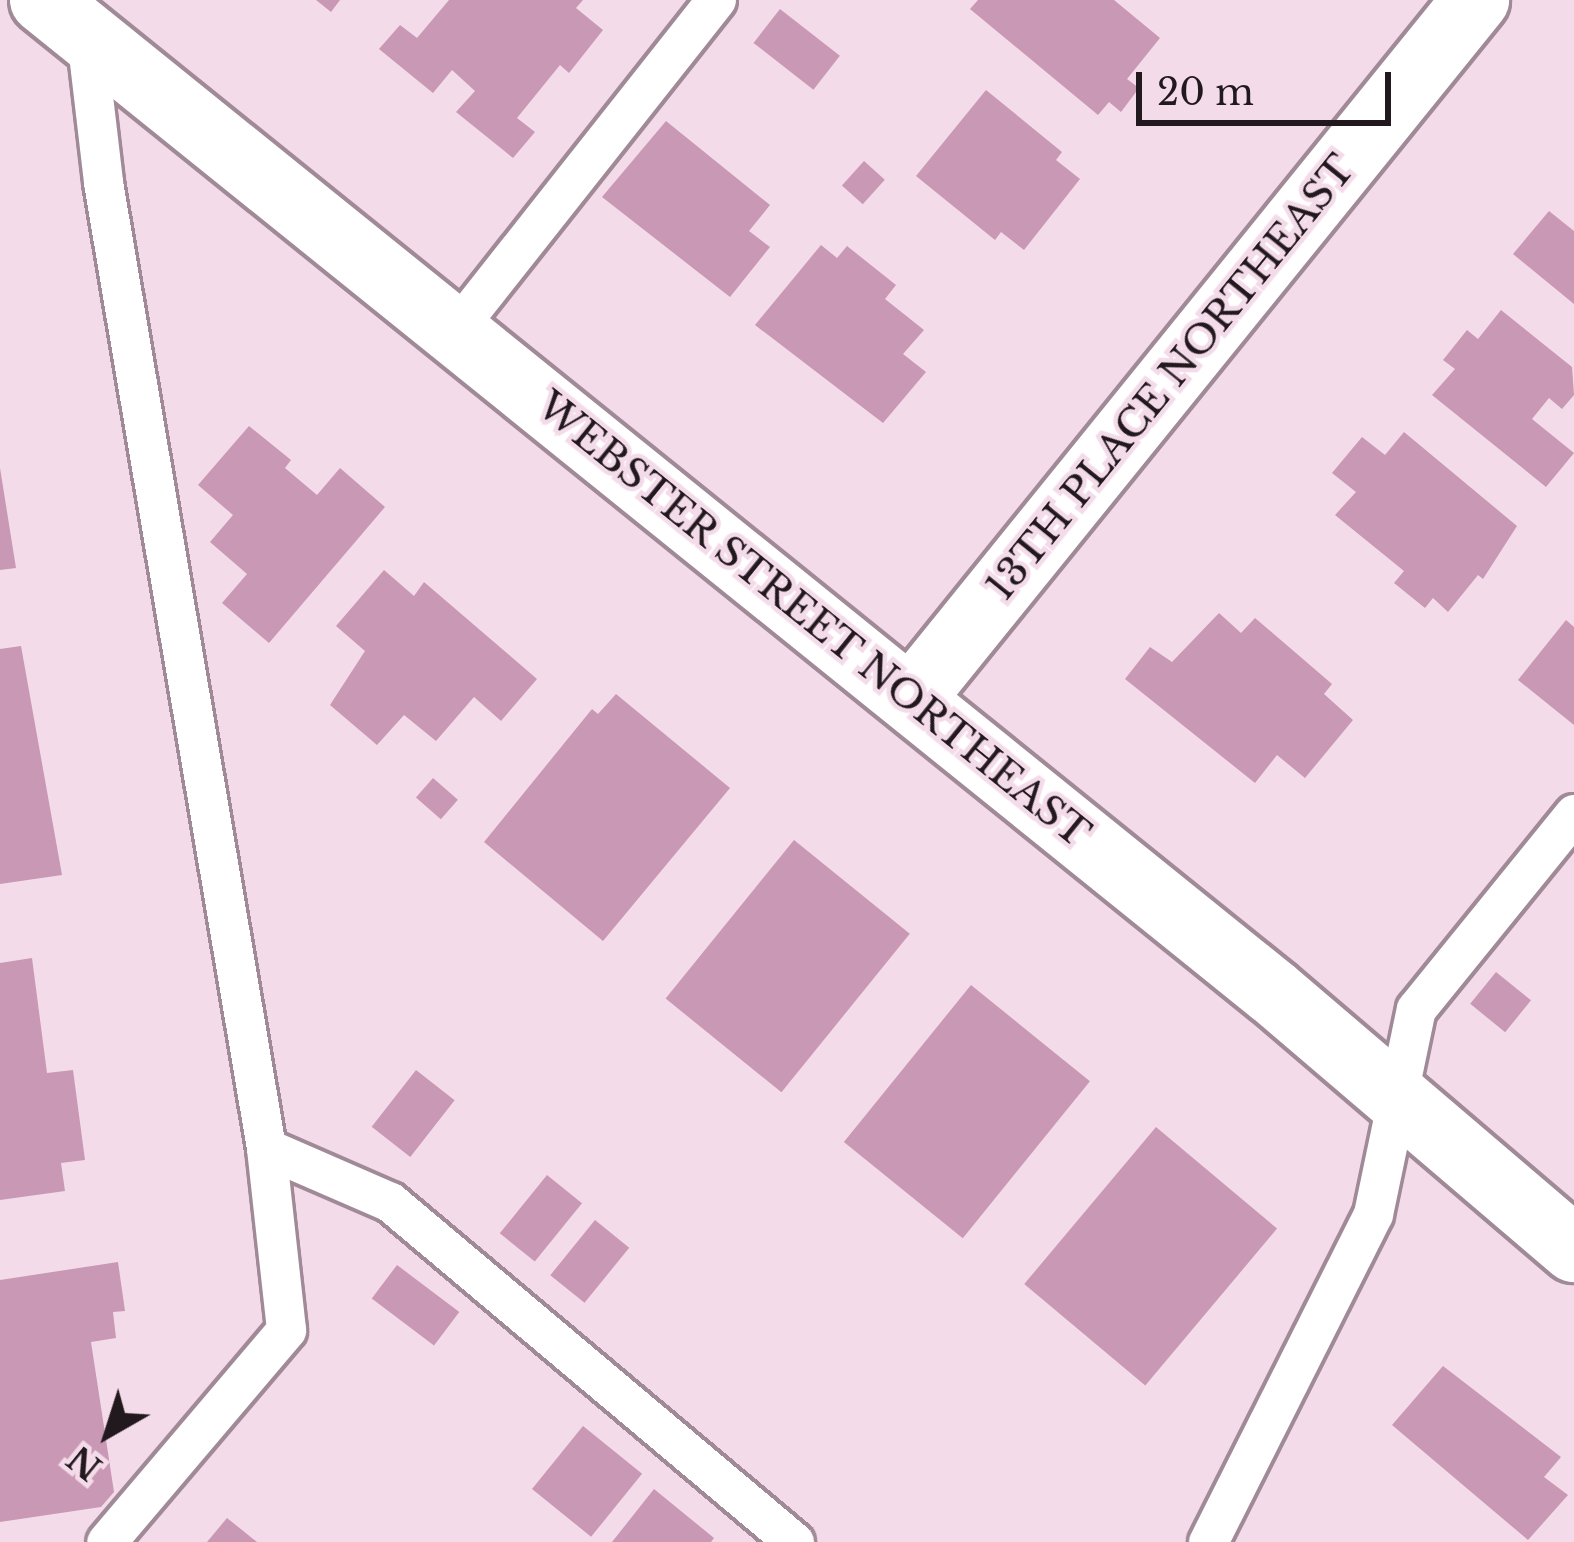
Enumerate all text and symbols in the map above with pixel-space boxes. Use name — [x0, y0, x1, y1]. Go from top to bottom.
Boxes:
scale bar — [1142, 48, 1397, 122]
text: 20 m — [1157, 70, 1254, 115]
street label: 13TH PLACE NORTHEAST — [977, 146, 1365, 610]
street label: WEBSTER STREET NORTHEAST — [526, 382, 1100, 858]
north arrow — [48, 1374, 168, 1494]
text: N — [60, 1437, 110, 1488]

